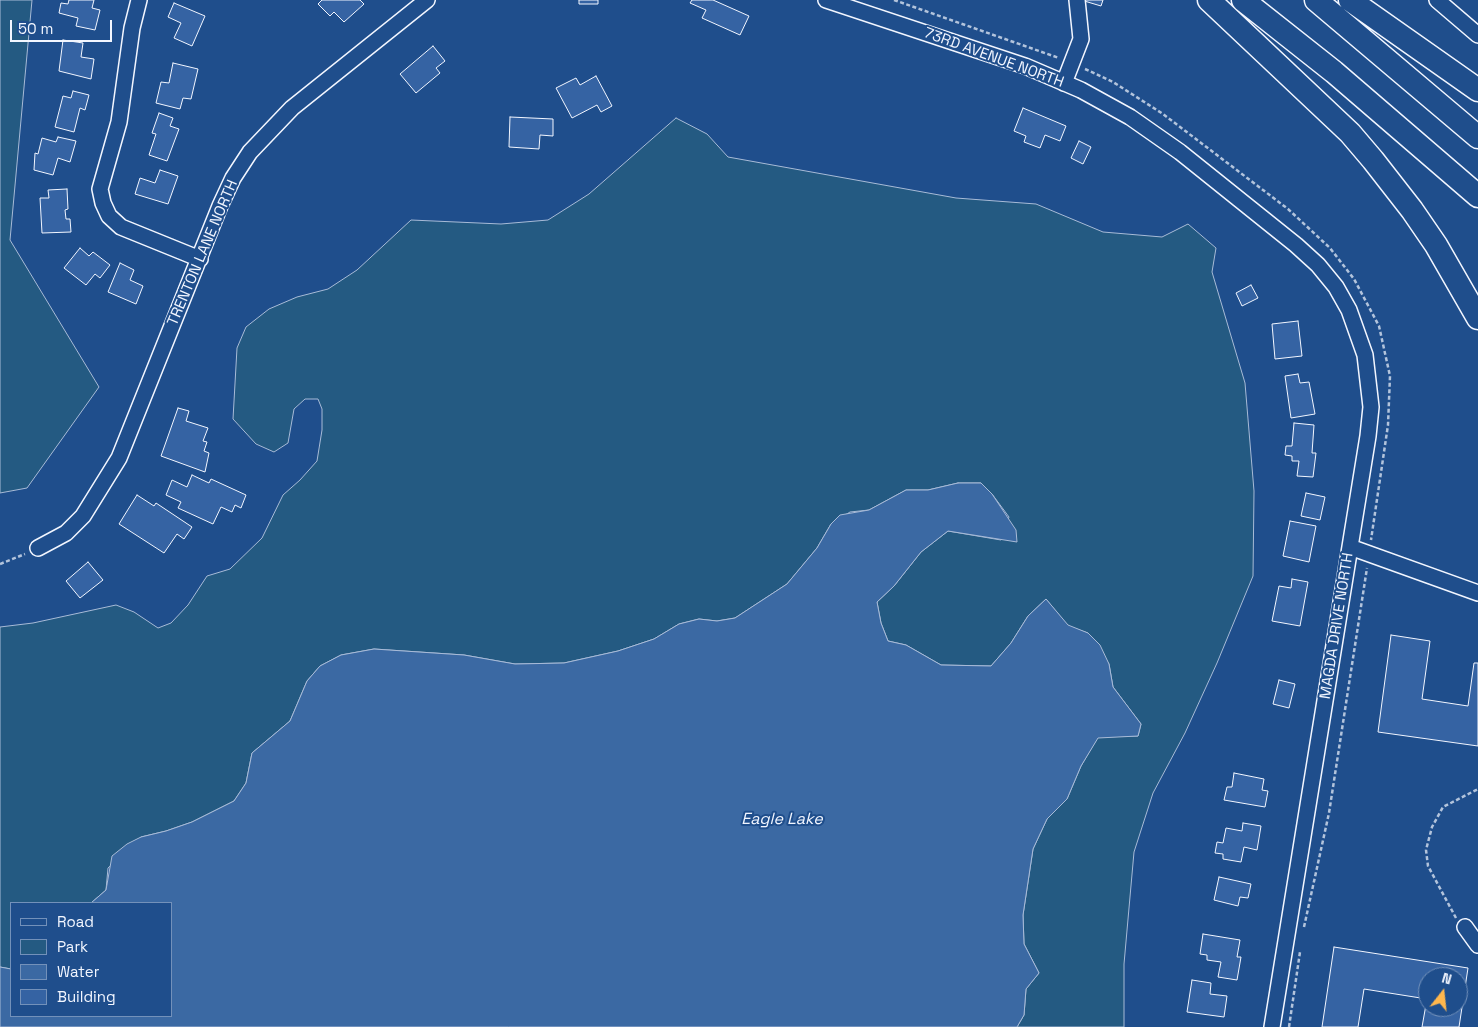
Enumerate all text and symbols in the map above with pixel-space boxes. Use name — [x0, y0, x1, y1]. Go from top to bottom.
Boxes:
scale bar — [12, 10, 115, 42]
text: 50 m — [18, 19, 53, 38]
street label: 73RD AVENUE NORTH — [922, 24, 1066, 92]
street label: TRENTON LANE NORTH — [164, 177, 242, 329]
street label: MAGDA DRIVE NORTH — [1317, 552, 1357, 700]
water label: Eagle Lake — [741, 810, 823, 830]
legend — [10, 902, 172, 1017]
text: Road — [57, 912, 94, 931]
text: Park — [57, 937, 88, 956]
text: Water — [57, 962, 99, 981]
north arrow — [1418, 967, 1468, 1017]
text: N — [1440, 969, 1454, 988]
text: Building — [57, 987, 116, 1006]

